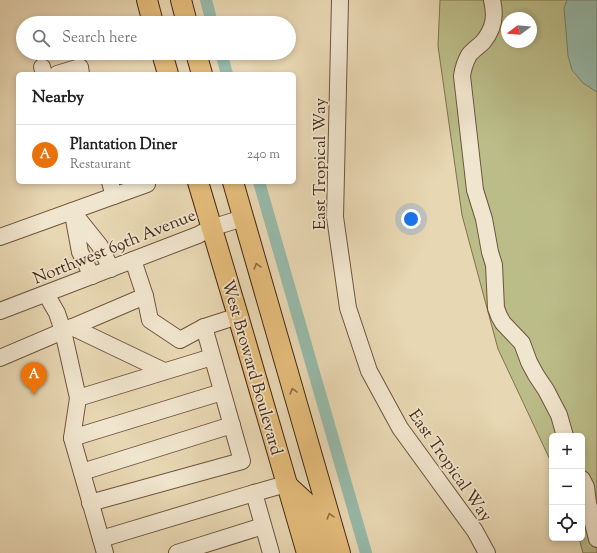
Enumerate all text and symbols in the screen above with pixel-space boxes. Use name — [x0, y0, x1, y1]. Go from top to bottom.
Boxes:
north arrow — [501, 12, 537, 48]
search box — [16, 16, 296, 60]
icon: search — [30, 27, 52, 49]
text: Search here — [62, 28, 137, 49]
text: Nearby — [32, 86, 84, 110]
street label: East Tropical Way — [309, 97, 333, 230]
text: Plantation Diner — [70, 135, 177, 156]
text: A — [40, 146, 50, 164]
text: 240 m — [247, 146, 280, 164]
text: Restaurant — [70, 156, 131, 174]
street label: Northwest 69th Avenue — [30, 204, 200, 292]
your location — [401, 209, 421, 229]
one-way arrow — [253, 263, 262, 270]
street label: West Broward Boulevard — [215, 277, 288, 459]
pin: A — [21, 362, 47, 395]
one-way arrow — [289, 387, 298, 394]
street label: East Tropical Way — [402, 405, 497, 528]
map controls — [549, 433, 585, 541]
button: + — [549, 433, 585, 469]
button: − — [549, 469, 585, 505]
button: locate — [549, 505, 585, 541]
one-way arrow — [326, 512, 335, 519]

